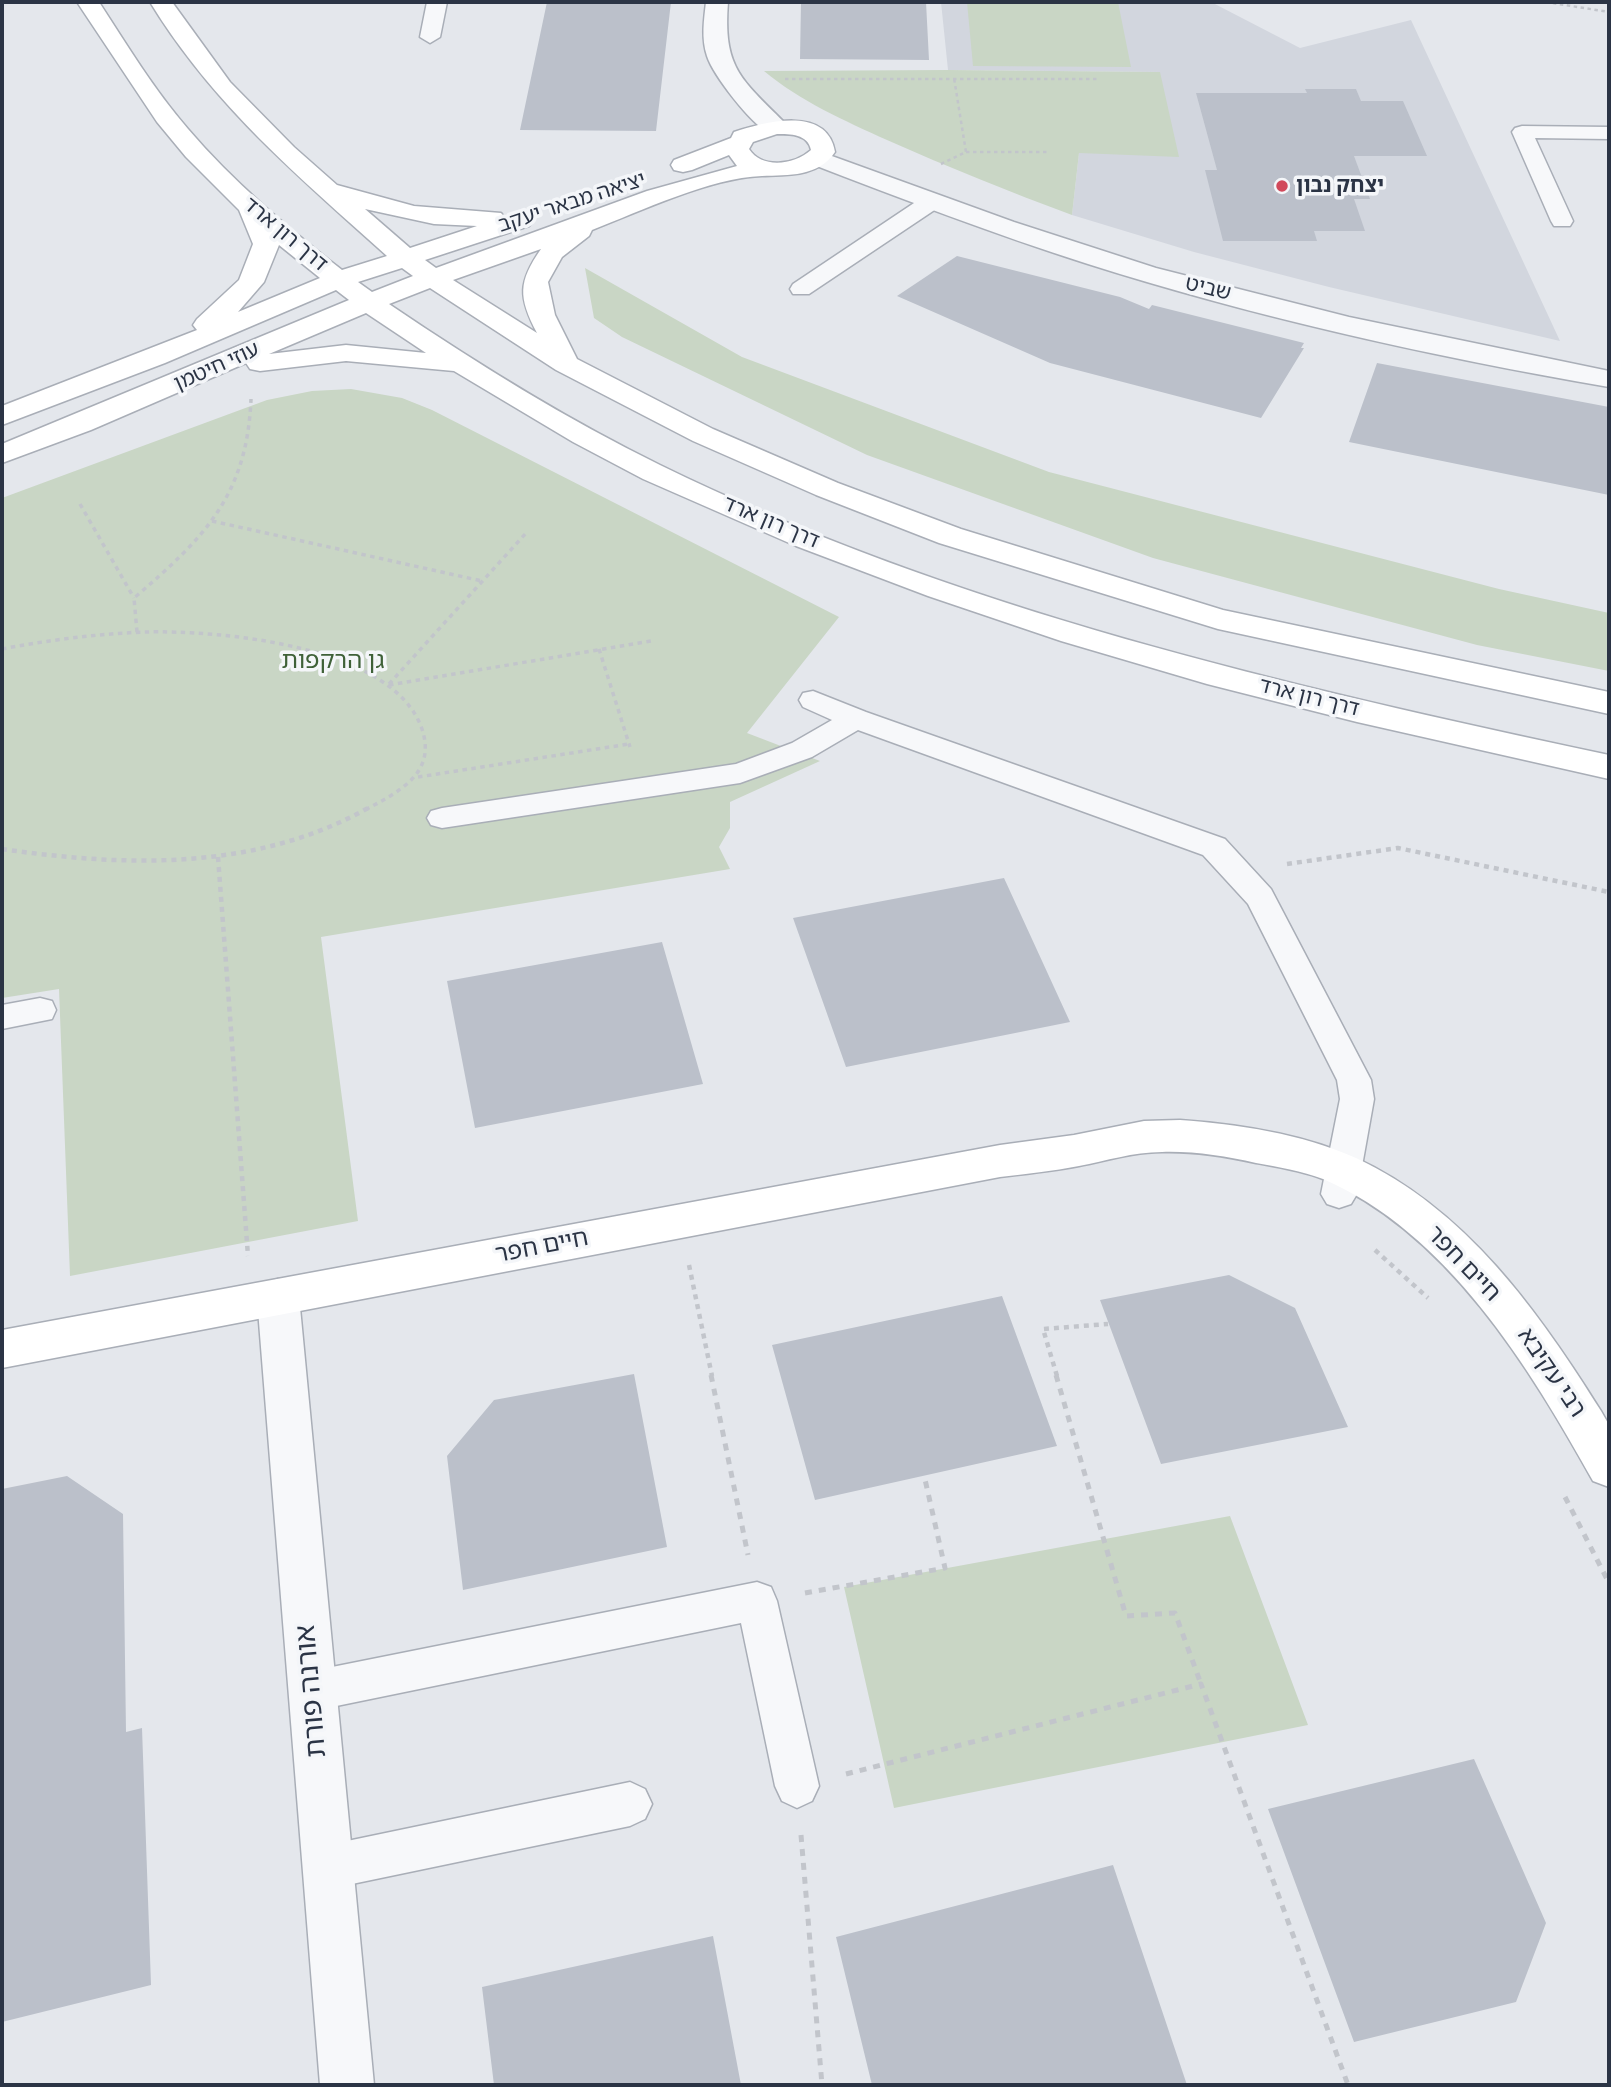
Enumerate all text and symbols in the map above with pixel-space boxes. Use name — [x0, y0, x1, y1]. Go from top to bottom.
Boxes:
street label: יציאה מבאר יעקב — [495, 167, 649, 239]
place label: יצחק נבון — [1296, 173, 1384, 199]
marker: יצחק נבון — [1274, 178, 1290, 194]
street label: דרך רון ארד — [238, 193, 332, 277]
street label: שביט — [1183, 271, 1233, 307]
street label: עוזי חיטמן — [170, 337, 264, 397]
street label: דרך רון ארד — [719, 491, 823, 555]
park label: גן הרקפות — [281, 648, 385, 676]
street label: דרך רון ארד — [1256, 673, 1362, 723]
street label: חיים חפר — [1420, 1220, 1506, 1308]
street label: חיים חפר — [493, 1224, 591, 1270]
street label: רבי עקיבא — [1511, 1323, 1591, 1423]
street label: אורנה פורת — [289, 1623, 335, 1759]

